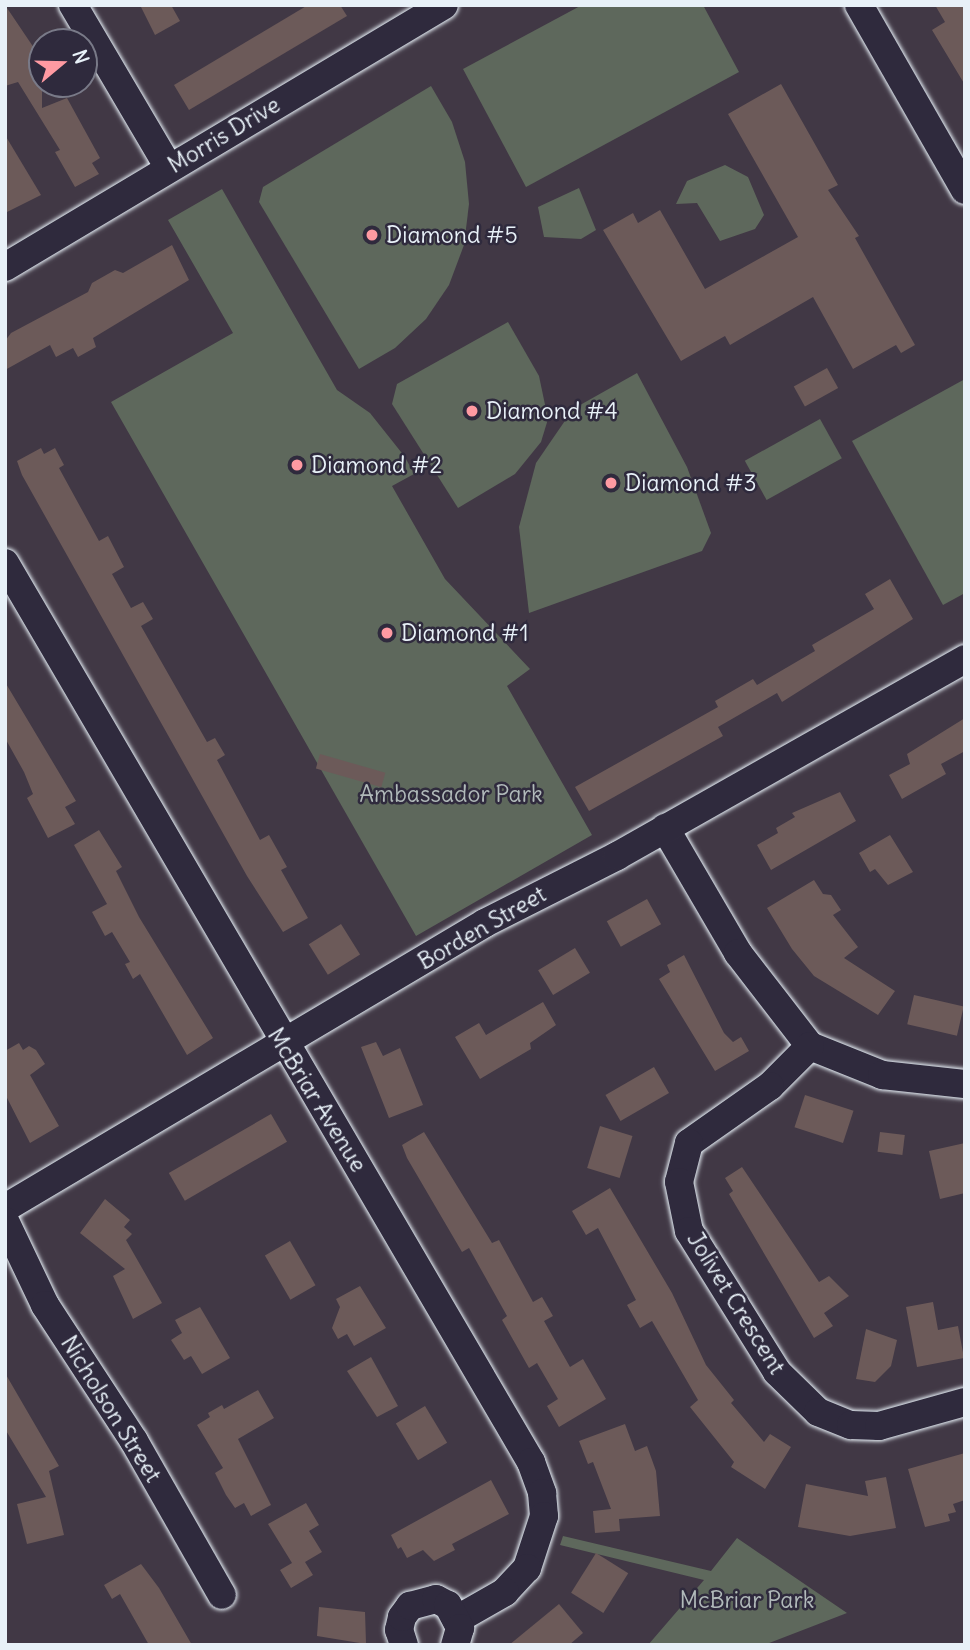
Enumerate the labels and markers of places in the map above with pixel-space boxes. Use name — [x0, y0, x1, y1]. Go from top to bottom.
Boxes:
place label: Diamond #5 — [386, 221, 518, 249]
marker: Diamond #5 — [364, 227, 380, 243]
place label: Diamond #4 — [486, 397, 618, 425]
marker: Diamond #4 — [464, 403, 480, 419]
place label: Diamond #2 — [311, 451, 442, 479]
marker: Diamond #2 — [289, 457, 305, 473]
place label: Diamond #3 — [625, 469, 757, 497]
marker: Diamond #3 — [603, 475, 619, 491]
place label: Diamond #1 — [401, 619, 529, 647]
marker: Diamond #1 — [379, 625, 395, 641]

